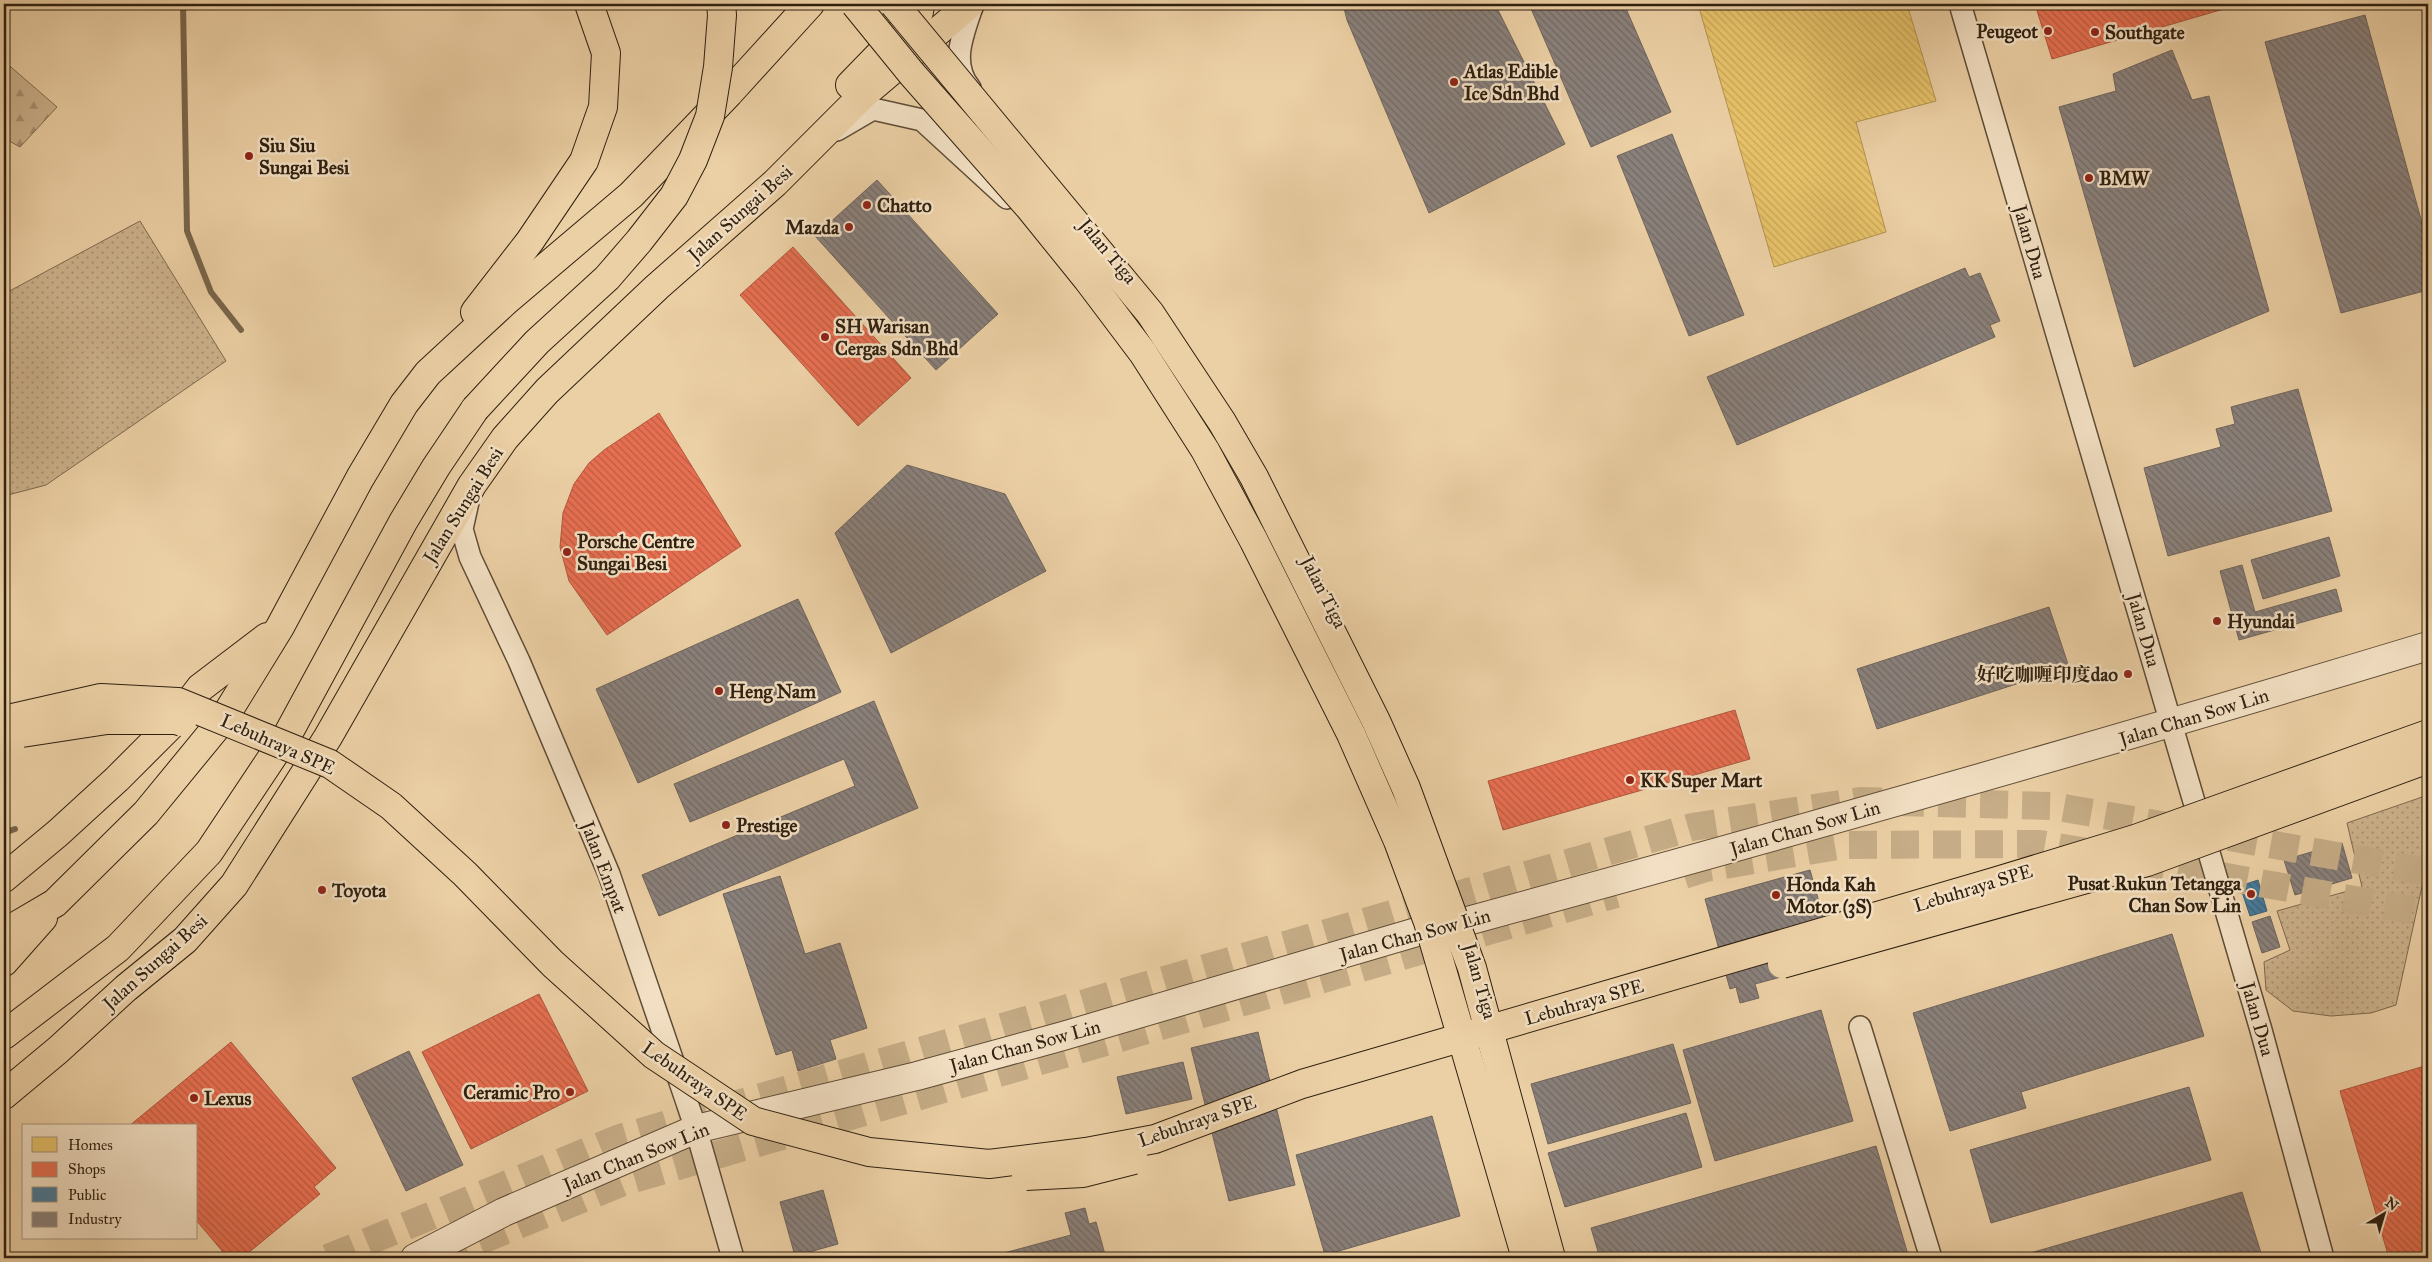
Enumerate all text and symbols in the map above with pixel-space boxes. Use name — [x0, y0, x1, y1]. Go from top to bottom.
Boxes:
place label: Peugeot — [1976, 20, 2038, 44]
place label: Southgate — [2105, 21, 2185, 45]
marker: Peugeot — [2042, 25, 2054, 37]
marker: Southgate — [2089, 26, 2101, 38]
place label: Atlas Edible Ice Sdn Bhd — [1462, 60, 1560, 105]
marker: Atlas Edible Ice Sdn Bhd — [1448, 76, 1460, 88]
place label: Siu Siu Sungai Besi — [259, 134, 350, 180]
marker: Siu Siu Sungai Besi — [243, 150, 255, 162]
street label: Jalan Sungai Besi — [681, 160, 798, 268]
place label: BMW — [2099, 167, 2150, 190]
marker: BMW — [2083, 172, 2095, 184]
place label: Chatto — [877, 194, 932, 217]
marker: Chatto — [861, 199, 873, 211]
street label: Jalan Dua — [2007, 200, 2052, 283]
street label: Jalan Tiga — [1072, 212, 1142, 290]
place label: Mazda — [785, 216, 840, 239]
marker: Mazda — [843, 221, 855, 233]
place label: SH Warisan Cergas Sdn Bhd — [835, 315, 959, 361]
marker: SH Warisan Cergas Sdn Bhd — [819, 331, 831, 343]
street label: Jalan Sungai Besi — [417, 443, 509, 570]
place label: Porsche Centre Sungai Besi — [577, 530, 694, 576]
marker: Porsche Centre Sungai Besi — [561, 546, 573, 558]
street label: Jalan Tiga — [1294, 550, 1352, 633]
street label: Jalan Dua — [2121, 588, 2166, 671]
place label: Hyundai — [2227, 610, 2296, 634]
marker: Hyundai — [2211, 615, 2223, 627]
place label: 好吃咖喱印度dao — [1977, 663, 2118, 686]
marker: 好吃咖喱印度dao — [2122, 668, 2134, 680]
place label: Heng Nam — [729, 680, 816, 704]
street label: Jalan Chan Sow Lin — [2114, 683, 2272, 752]
marker: Heng Nam — [713, 685, 725, 697]
street label: Lebuhraya SPE — [217, 708, 339, 780]
place label: KK Super Mart — [1640, 769, 1762, 793]
marker: KK Super Mart — [1624, 774, 1636, 786]
street label: Jalan Chan Sow Lin — [1725, 796, 1883, 862]
place label: Prestige — [736, 814, 797, 838]
street label: Jalan Empat — [574, 816, 632, 917]
marker: Prestige — [720, 819, 732, 831]
street label: Lebuhraya SPE — [1911, 859, 2036, 917]
place label: Pusat Rukun Tetangga Chan Sow Lin — [2067, 872, 2242, 917]
place label: Honda Kah Motor (3S) — [1786, 873, 1876, 919]
place label: Toyota — [331, 879, 387, 903]
marker: Toyota — [316, 884, 328, 896]
marker: Pusat Rukun Tetangga Chan Sow Lin — [2245, 888, 2257, 900]
marker: Honda Kah Motor (3S) — [1770, 889, 1782, 901]
street label: Jalan Chan Sow Lin — [1335, 904, 1493, 968]
street label: Jalan Sungai Besi — [96, 909, 213, 1017]
street label: Jalan Tiga — [1457, 938, 1502, 1023]
street label: Lebuhraya SPE — [1522, 974, 1647, 1030]
street label: Jalan Dua — [2235, 977, 2280, 1060]
street label: Jalan Chan Sow Lin — [945, 1015, 1103, 1079]
street label: Lebuhraya SPE — [638, 1036, 752, 1126]
place label: Ceramic Pro — [463, 1081, 560, 1104]
marker: Ceramic Pro — [564, 1086, 576, 1098]
place label: Lexus — [204, 1087, 251, 1110]
street label: Lebuhraya SPE — [1135, 1090, 1259, 1152]
marker: Lexus — [188, 1092, 200, 1104]
street label: Jalan Chan Sow Lin — [558, 1117, 713, 1198]
legend — [22, 1124, 198, 1240]
text: Homes — [68, 1136, 113, 1154]
text: Shops — [68, 1160, 106, 1178]
text: Public — [68, 1186, 106, 1204]
north arrow — [2360, 1190, 2410, 1240]
text: N — [2382, 1194, 2402, 1215]
text: Industry — [68, 1210, 122, 1228]

